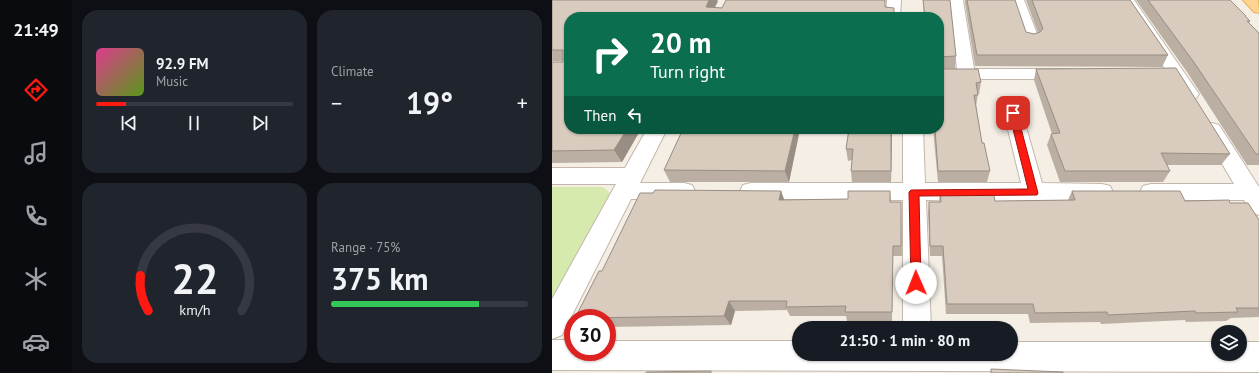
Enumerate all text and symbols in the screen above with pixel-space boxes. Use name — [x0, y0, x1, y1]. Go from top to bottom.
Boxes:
text: 21:49 — [13, 18, 59, 41]
text: 20 m — [650, 24, 711, 61]
icon: right — [584, 28, 636, 80]
text: 92.9 FM — [156, 54, 209, 73]
text: Turn right — [650, 60, 725, 83]
text: Climate — [331, 63, 374, 80]
text: Music — [156, 73, 188, 90]
icon: directions — [22, 76, 50, 104]
text: 19° — [406, 83, 453, 122]
text: − — [331, 89, 342, 117]
text: + — [517, 89, 528, 117]
pin — [996, 96, 1030, 130]
icon: arrive — [1002, 102, 1024, 124]
icon: left — [624, 104, 646, 126]
text: Then — [584, 106, 616, 125]
icon: previous — [118, 112, 140, 134]
icon: pause — [183, 112, 205, 134]
icon: next — [249, 112, 271, 134]
icon: music — [22, 139, 50, 167]
icon: phone — [22, 202, 50, 230]
text: Range · 75% — [331, 239, 400, 256]
text: 22 — [171, 252, 218, 305]
text: 375 km — [331, 259, 429, 298]
position arrow — [895, 262, 937, 304]
icon: climate — [22, 265, 50, 293]
text: km/h — [179, 299, 210, 318]
speed limit sign: 30 — [564, 309, 616, 361]
map controls — [1211, 325, 1247, 361]
button: layers — [1211, 325, 1247, 361]
icon: car — [22, 328, 50, 356]
text: 21:50 · 1 min · 80 m — [840, 331, 970, 350]

